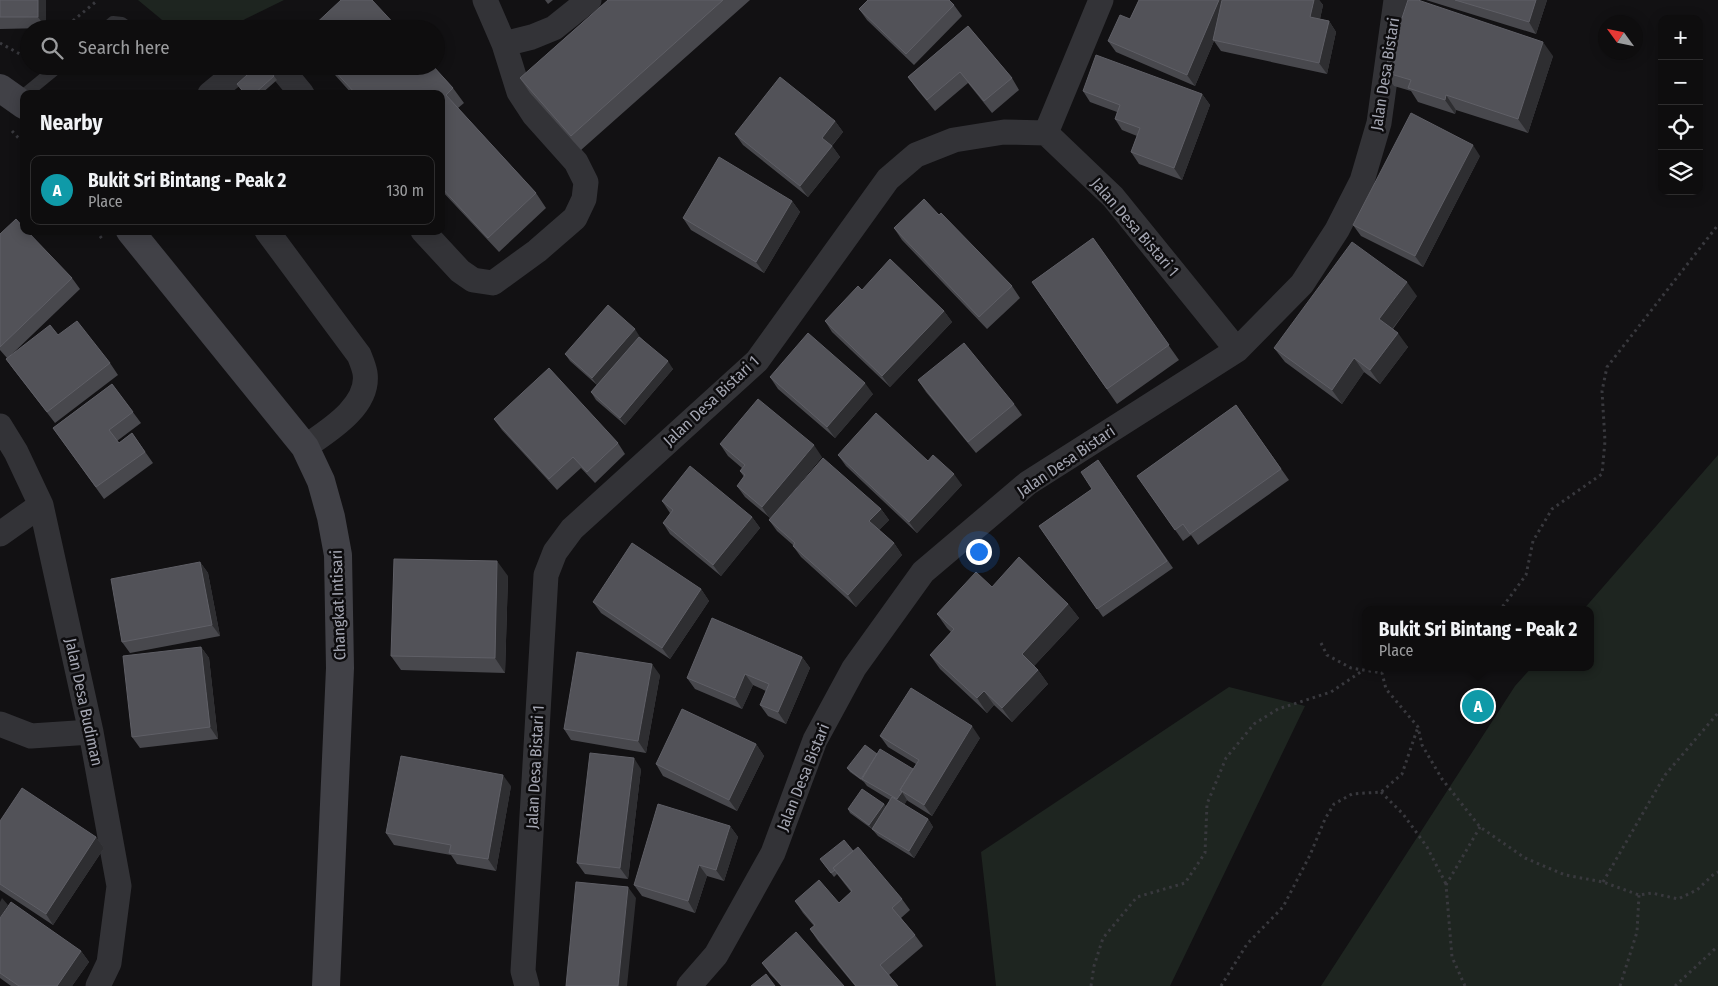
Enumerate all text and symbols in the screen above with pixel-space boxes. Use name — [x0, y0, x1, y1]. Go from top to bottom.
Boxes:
north arrow — [1598, 15, 1643, 60]
map controls — [1658, 15, 1703, 195]
button: + — [1658, 15, 1703, 60]
street label: Jalan Desa Bistari — [1367, 16, 1403, 132]
search box — [20, 20, 445, 75]
icon: search — [38, 34, 66, 62]
text: Search here — [78, 36, 170, 59]
button: − — [1658, 60, 1703, 105]
button: locate — [1658, 105, 1703, 150]
text: Nearby — [40, 110, 102, 136]
button: layers — [1658, 150, 1703, 195]
text: Bukit Sri Bintang - Peak 2 — [88, 169, 286, 192]
street label: Jalan Desa Bistari 1 — [1087, 174, 1183, 280]
text: A — [53, 181, 61, 200]
text: 130 m — [386, 181, 424, 200]
text: Place — [88, 192, 123, 211]
street label: Jalan Desa Bistari 1 — [659, 352, 763, 450]
street label: Jalan Desa Bistari — [1013, 421, 1119, 501]
your location — [966, 539, 992, 565]
street label: Changkat Intisari — [327, 550, 349, 660]
popup — [1362, 606, 1594, 671]
text: Bukit Sri Bintang - Peak 2 — [1379, 618, 1577, 641]
street label: Jalan Desa Budiman — [61, 636, 107, 768]
text: Place — [1379, 641, 1413, 660]
pin: A — [1462, 687, 1494, 725]
street label: Jalan Desa Bistari 1 — [522, 705, 548, 829]
street label: Jalan Desa Bistari — [773, 721, 833, 833]

